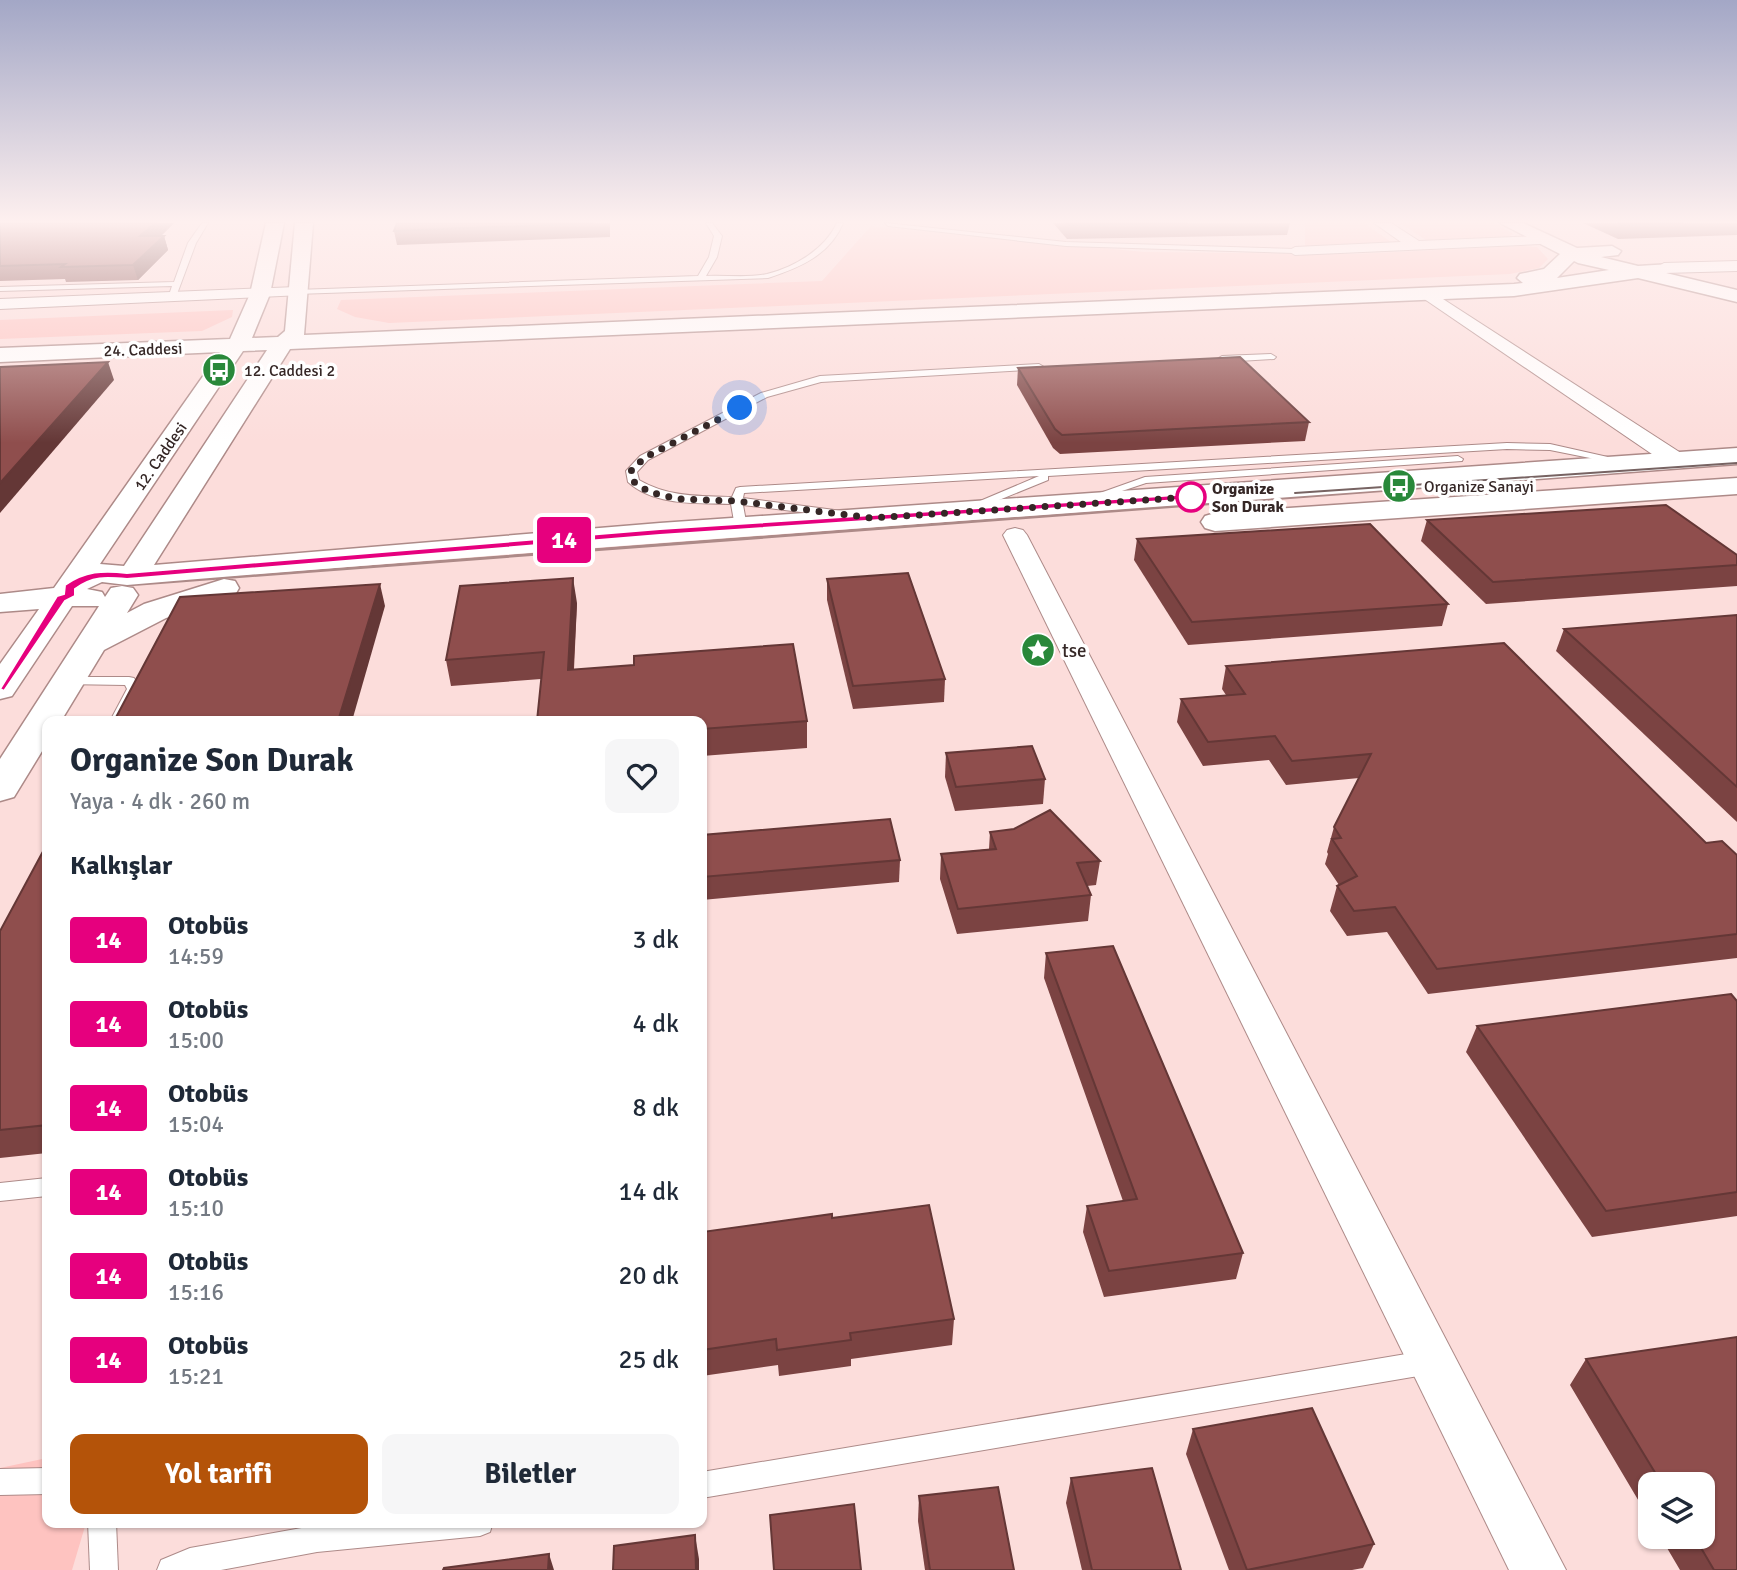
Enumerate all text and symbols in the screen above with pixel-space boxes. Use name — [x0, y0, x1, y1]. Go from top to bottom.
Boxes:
street label: 24. Caddesi — [103, 339, 183, 361]
bus stop icon: 12. Caddesi 2 — [200, 351, 238, 389]
place label: 12. Caddesi 2 — [244, 361, 335, 381]
your location — [722, 390, 757, 425]
street label: 12. Caddesi — [130, 419, 192, 495]
bus stop icon: Organize Sanayi — [1380, 467, 1418, 505]
place label: Organize Sanayi — [1424, 477, 1534, 497]
place label: Organize Son Durak — [1212, 479, 1284, 517]
marker: Organize Son Durak — [1176, 482, 1206, 512]
line badge: 14 — [532, 517, 596, 563]
text: 14 — [551, 525, 577, 555]
place icon: tse — [1019, 631, 1057, 669]
place label: tse — [1062, 639, 1086, 663]
button: heart — [605, 739, 679, 813]
text: Organize Son Durak — [70, 740, 353, 781]
text: Yaya · 4 dk · 260 m — [70, 787, 250, 816]
text: Kalkışlar — [70, 850, 172, 882]
text: Otobüs — [168, 910, 248, 942]
text: 3 dk — [632, 924, 679, 956]
text: 14 — [96, 925, 121, 955]
text: 14:59 — [168, 942, 224, 971]
text: Otobüs — [168, 994, 248, 1026]
text: 4 dk — [632, 1008, 679, 1040]
text: 14 — [96, 1009, 121, 1039]
text: 15:00 — [168, 1026, 224, 1055]
text: Otobüs — [168, 1078, 248, 1110]
text: 8 dk — [632, 1092, 679, 1124]
text: 14 — [96, 1093, 121, 1123]
text: 15:04 — [168, 1110, 224, 1139]
text: Otobüs — [168, 1162, 248, 1194]
text: 14 dk — [618, 1176, 679, 1208]
text: 14 — [96, 1177, 121, 1207]
text: 15:10 — [168, 1194, 224, 1223]
text: Otobüs — [168, 1246, 248, 1278]
text: 20 dk — [618, 1260, 679, 1292]
text: 14 — [96, 1261, 121, 1291]
text: 15:16 — [168, 1278, 224, 1307]
text: Otobüs — [168, 1330, 248, 1362]
text: 25 dk — [618, 1344, 679, 1376]
text: 14 — [96, 1345, 121, 1375]
text: 15:21 — [168, 1362, 224, 1391]
button: Yol tarifi — [70, 1434, 368, 1514]
button: Biletler — [382, 1434, 679, 1514]
map controls — [1638, 1472, 1715, 1549]
button: layers — [1638, 1472, 1715, 1549]

